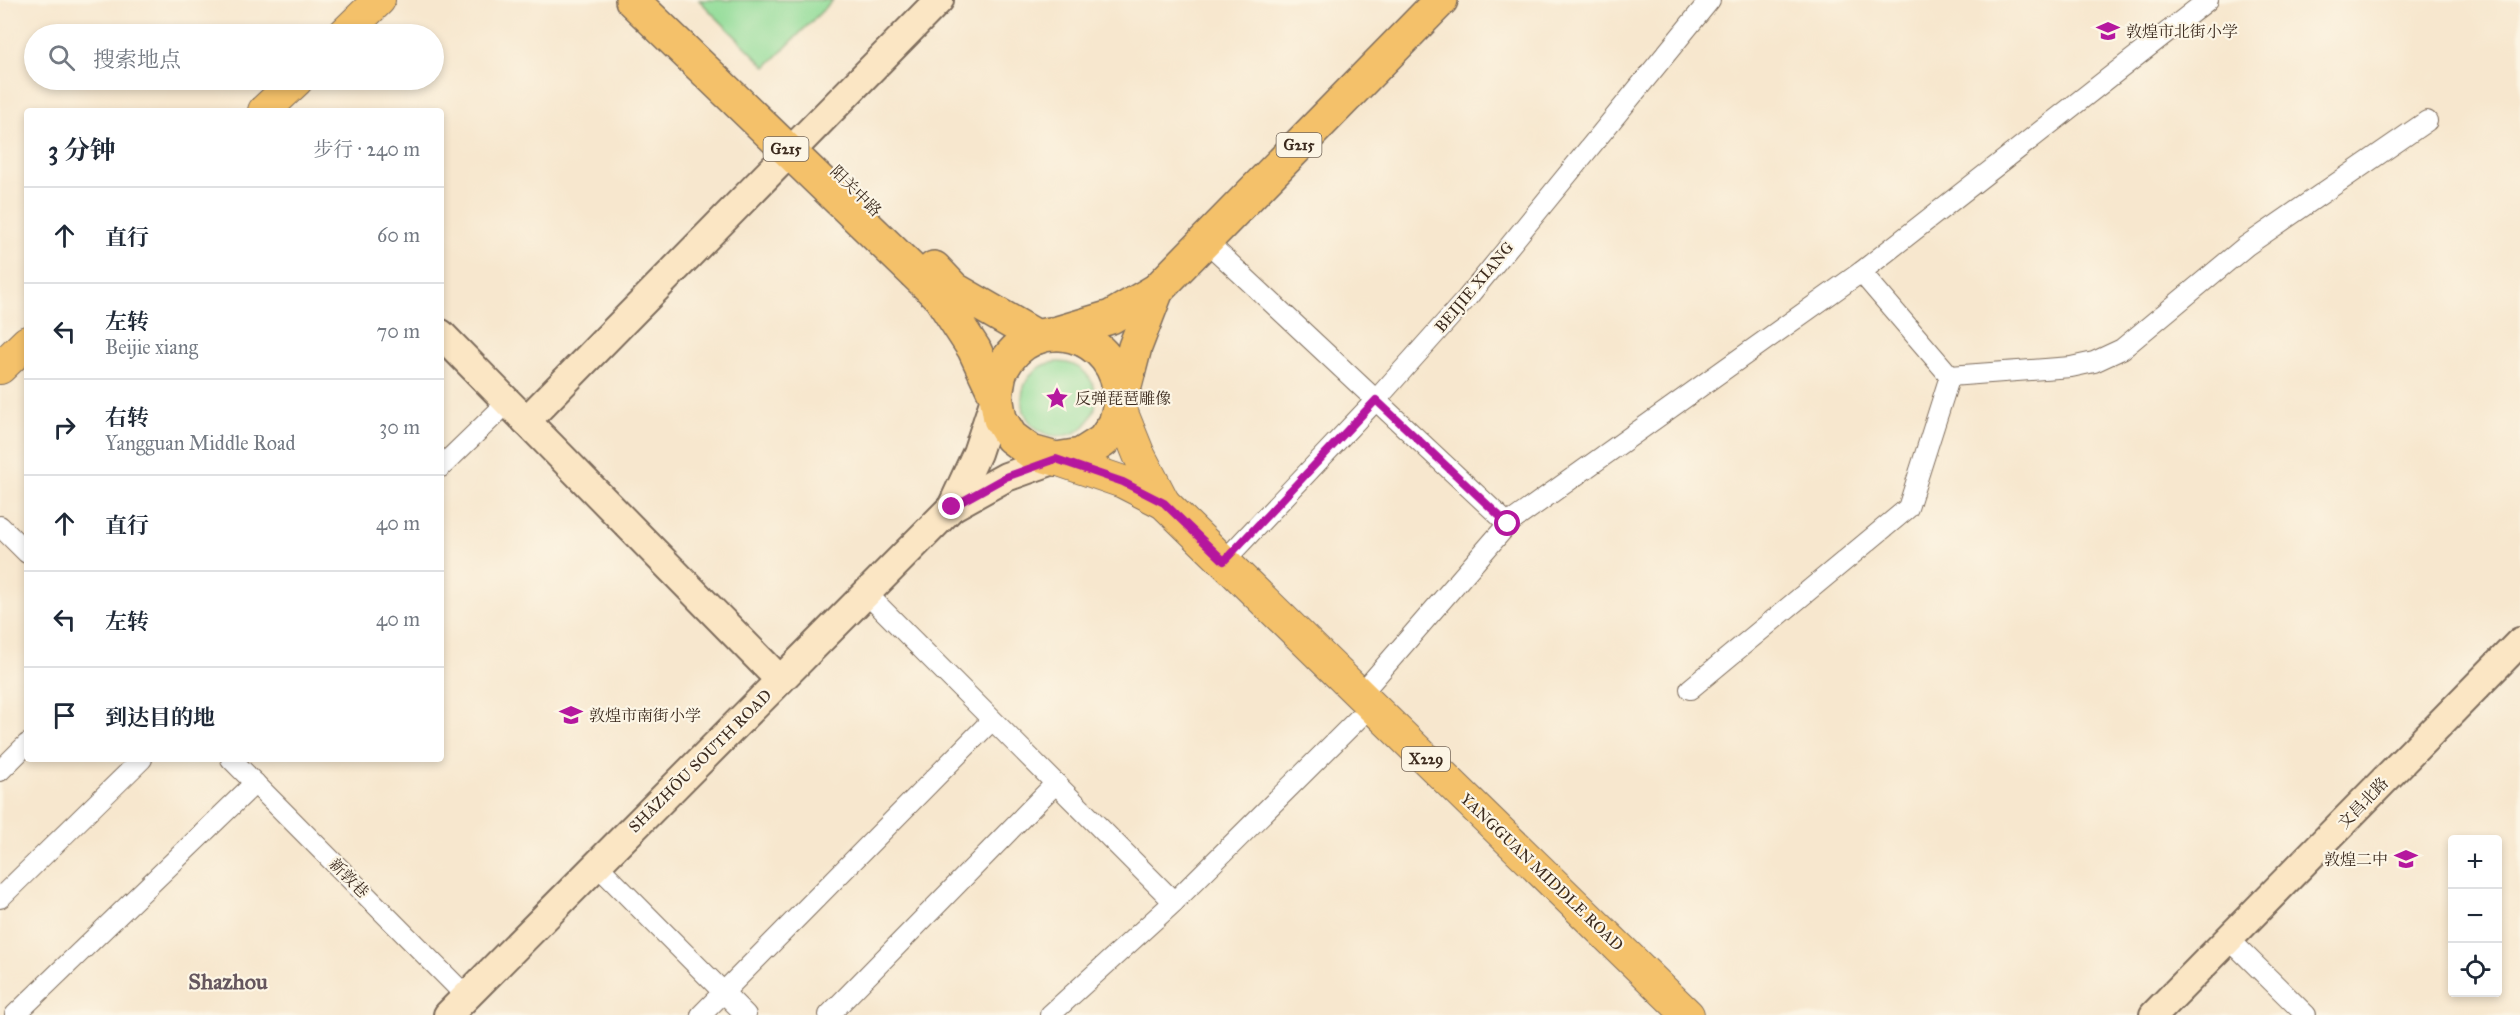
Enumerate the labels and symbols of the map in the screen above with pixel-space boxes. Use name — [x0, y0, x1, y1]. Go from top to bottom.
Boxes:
school or university icon: 敦煌市北街小学 — [2095, 18, 2121, 44]
place label: 敦煌市北街小学 — [2126, 22, 2238, 41]
road number: G215 — [1276, 133, 1322, 157]
road number: G215 — [764, 137, 808, 161]
street label: 阳关中路 — [827, 162, 885, 220]
street label: BEIJIE XIANG — [1431, 238, 1518, 337]
place icon: 反弹琵琶雕像 — [1044, 385, 1070, 411]
place label: 反弹琵琶雕像 — [1075, 389, 1171, 408]
route end — [938, 493, 964, 519]
route start — [1494, 510, 1520, 536]
street label: SHĀZHŌU SOUTH ROAD — [625, 686, 775, 836]
school or university icon: 敦煌市南街小学 — [558, 702, 584, 728]
place label: 敦煌市南街小学 — [589, 706, 701, 725]
road number: X229 — [1402, 747, 1450, 771]
street label: 文昌北路 — [2334, 773, 2392, 833]
street label: YANGGUAN MIDDLE ROAD — [1457, 789, 1627, 955]
school or university icon: 敦煌二中 — [2393, 846, 2419, 872]
place label: 敦煌二中 — [2324, 850, 2388, 869]
street label: 新敦巷 — [325, 854, 373, 902]
district label: Shazhou — [188, 968, 268, 995]

